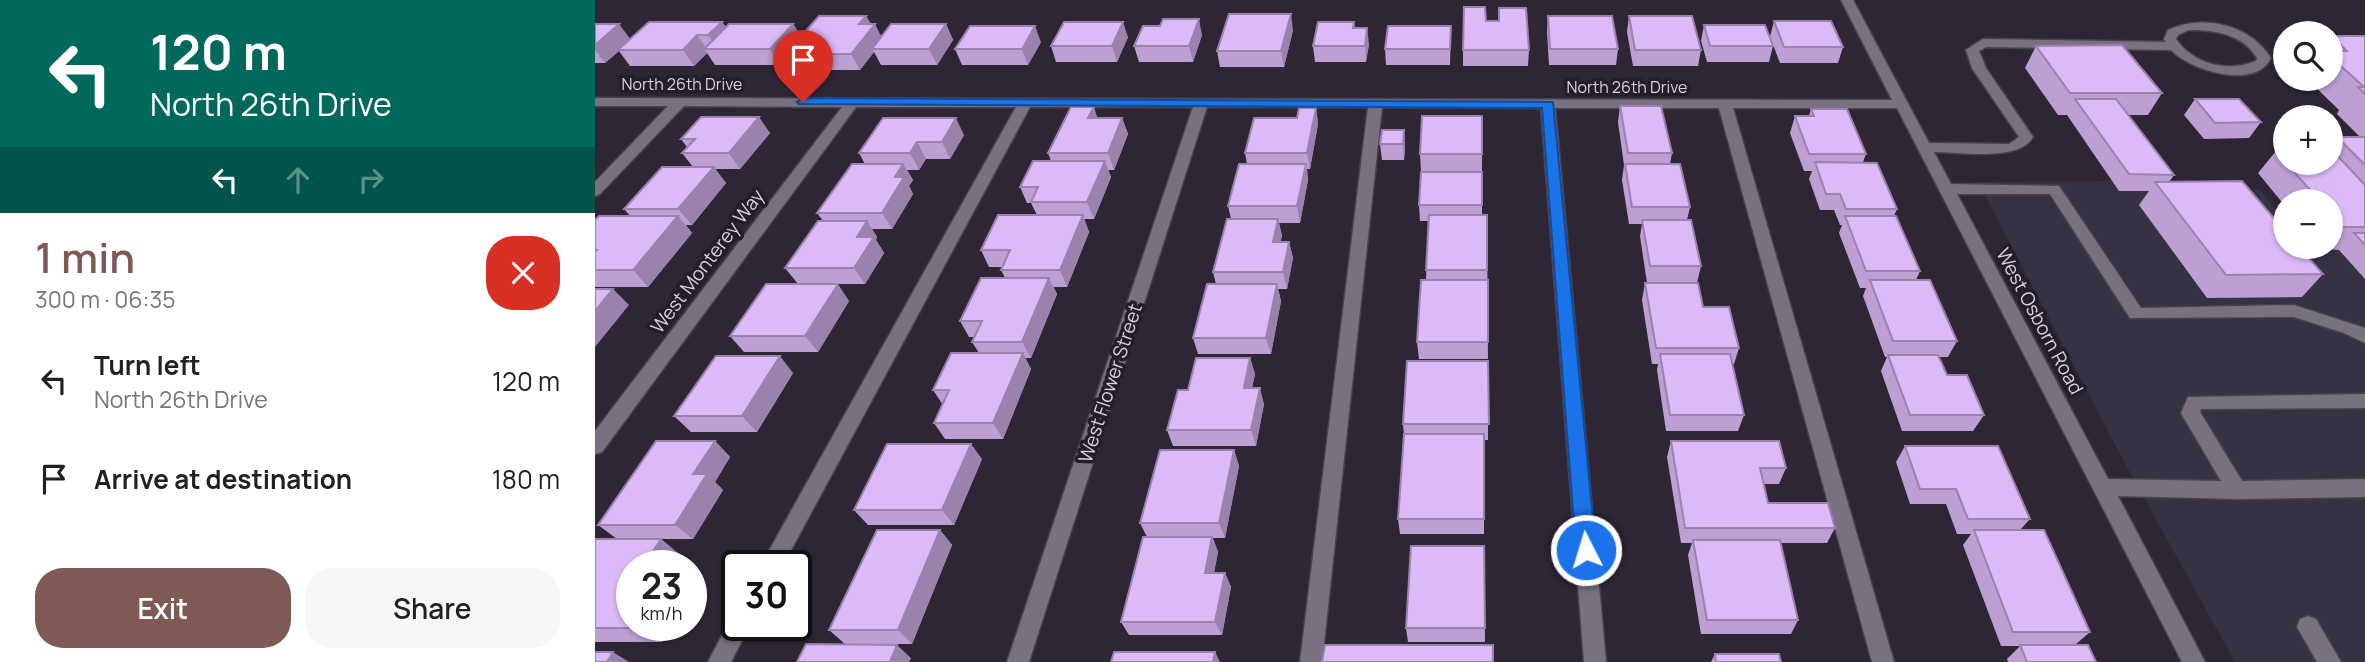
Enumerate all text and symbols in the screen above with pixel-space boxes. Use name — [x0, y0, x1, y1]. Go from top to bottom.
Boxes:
text: 120 m — [150, 18, 287, 85]
map controls — [2273, 21, 2343, 259]
button: search — [2273, 21, 2343, 91]
icon: left — [35, 28, 126, 119]
pin — [773, 30, 833, 102]
icon: arrive — [784, 41, 822, 79]
street label: North 26th Drive — [622, 73, 742, 95]
street label: North 26th Drive — [1567, 76, 1687, 98]
text: North 26th Drive — [150, 82, 392, 126]
button: + — [2273, 105, 2343, 175]
icon: left — [206, 161, 244, 199]
icon: ahead — [279, 161, 317, 199]
icon: right — [352, 161, 390, 199]
street label: West Monterey Way — [644, 184, 770, 338]
button: − — [2273, 189, 2343, 259]
text: 1 min — [35, 228, 135, 286]
button: close — [486, 236, 560, 310]
street label: West Osborn Road — [1990, 243, 2090, 399]
text: 300 m · 06:35 — [35, 283, 175, 315]
street label: West Flower Street — [1072, 300, 1148, 466]
text: Turn left — [94, 347, 201, 383]
icon: left — [35, 362, 73, 400]
text: 120 m — [492, 363, 560, 399]
text: North 26th Drive — [94, 383, 268, 415]
icon: arrive — [35, 460, 73, 498]
text: Arrive at destination — [94, 461, 352, 497]
text: 180 m — [492, 461, 560, 497]
position arrow — [1549, 513, 1623, 587]
speed limit sign: 30 — [721, 550, 812, 641]
text: 23 — [641, 562, 682, 610]
button: Exit — [35, 568, 291, 648]
button: Share — [305, 568, 560, 648]
text: km/h — [641, 601, 682, 625]

